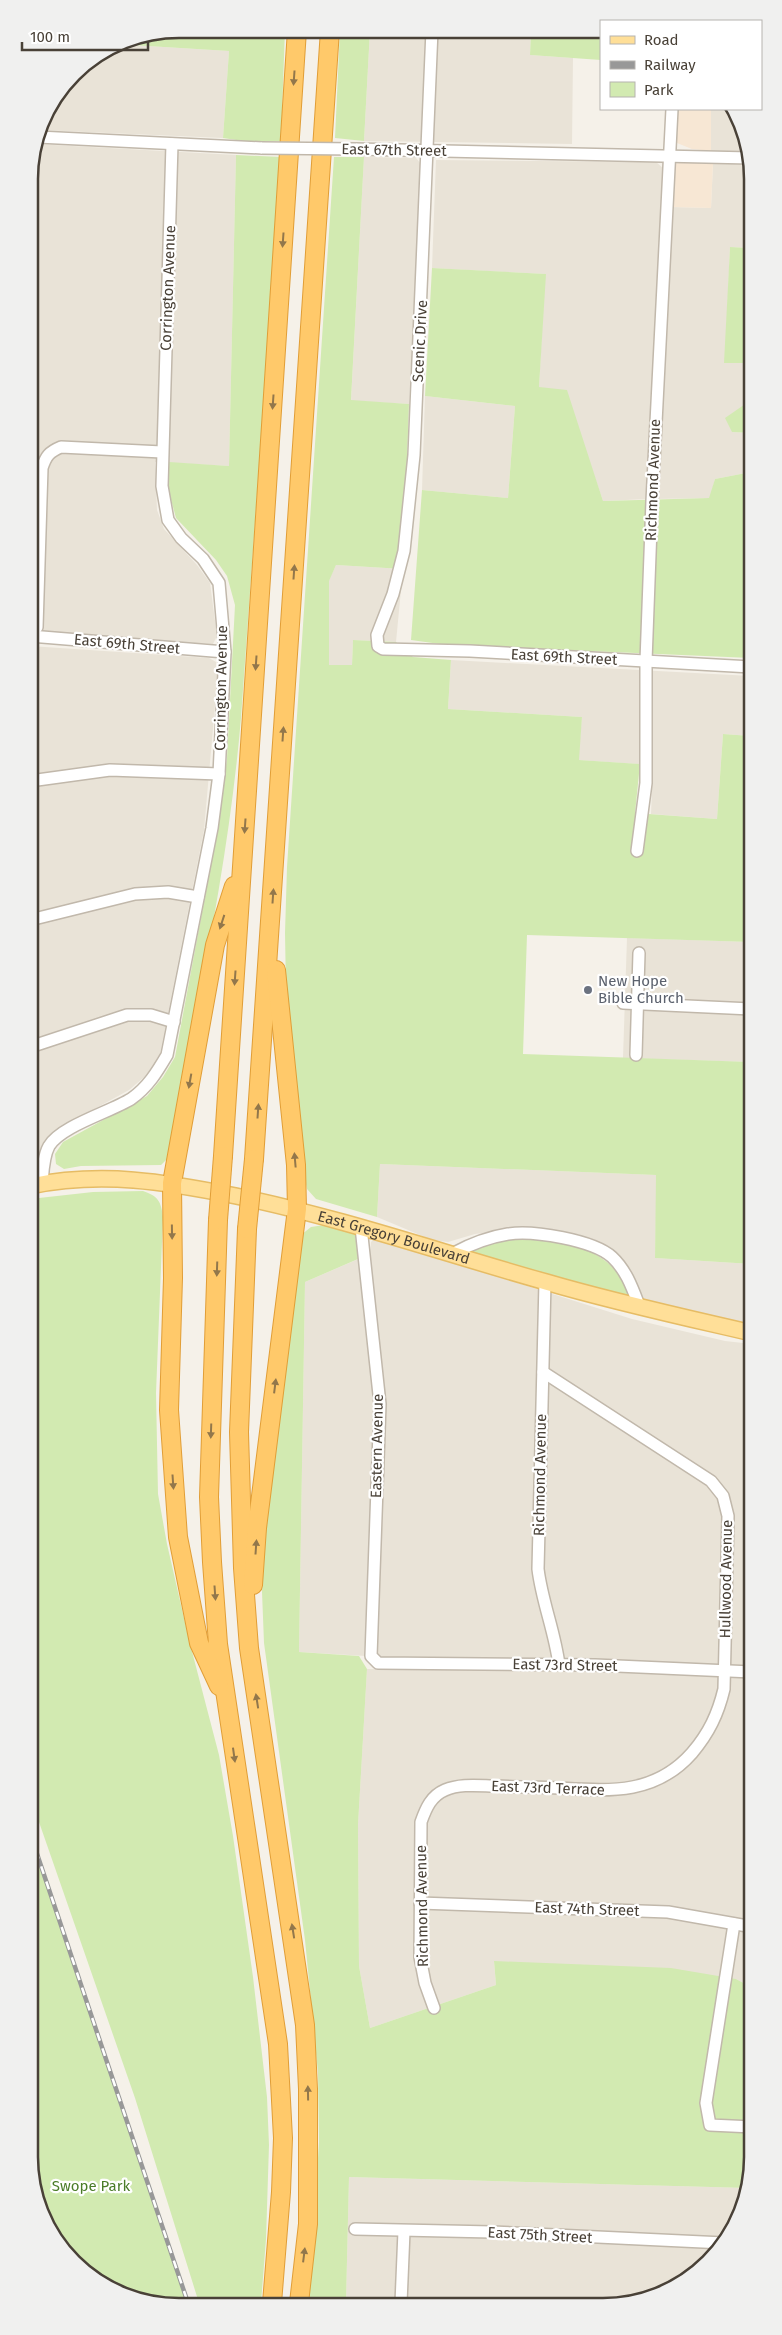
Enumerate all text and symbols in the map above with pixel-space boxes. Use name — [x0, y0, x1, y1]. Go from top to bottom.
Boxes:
scale bar — [22, 20, 149, 52]
legend — [600, 20, 762, 110]
text: 100 m — [30, 28, 70, 46]
text: Road — [644, 31, 679, 49]
text: Railway — [644, 56, 696, 74]
one-way arrow — [289, 70, 297, 86]
text: Park — [644, 81, 674, 99]
street label: East 67th Street — [341, 140, 447, 160]
street label: Corrington Avenue — [157, 225, 179, 351]
one-way arrow — [279, 233, 287, 249]
street label: Scenic Drive — [409, 299, 431, 383]
one-way arrow — [268, 395, 276, 411]
street label: Richmond Avenue — [642, 419, 664, 541]
one-way arrow — [290, 564, 298, 580]
street label: Corrington Avenue — [211, 625, 231, 751]
street label: East 69th Street — [73, 630, 182, 658]
street label: East 69th Street — [510, 645, 618, 669]
one-way arrow — [251, 656, 259, 672]
one-way arrow — [280, 726, 288, 742]
one-way arrow — [241, 818, 249, 834]
one-way arrow — [269, 888, 277, 904]
one-way arrow — [218, 915, 226, 930]
one-way arrow — [230, 970, 238, 986]
place label: New Hope Bible Church — [598, 972, 684, 1007]
marker: New Hope Bible Church — [582, 984, 594, 996]
one-way arrow — [186, 1074, 194, 1090]
one-way arrow — [254, 1102, 262, 1118]
one-way arrow — [291, 1152, 299, 1168]
street label: East Gregory Boulevard — [316, 1207, 472, 1268]
one-way arrow — [168, 1224, 176, 1240]
one-way arrow — [212, 1261, 220, 1277]
one-way arrow — [271, 1377, 279, 1393]
street label: Eastern Avenue — [367, 1394, 387, 1498]
street label: Richmond Avenue — [530, 1414, 550, 1536]
one-way arrow — [207, 1423, 215, 1439]
one-way arrow — [169, 1474, 177, 1490]
street label: Hullwood Avenue — [716, 1519, 736, 1639]
one-way arrow — [252, 1539, 260, 1555]
one-way arrow — [211, 1586, 219, 1602]
street label: East 73rd Street — [512, 1655, 618, 1675]
one-way arrow — [253, 1693, 261, 1709]
one-way arrow — [230, 1747, 238, 1763]
street label: East 73rd Terrace — [491, 1777, 605, 1799]
street label: Richmond Avenue — [412, 1845, 432, 1967]
street label: East 74th Street — [534, 1898, 640, 1920]
one-way arrow — [288, 1923, 296, 1939]
one-way arrow — [304, 2084, 312, 2100]
park label: Swope Park — [52, 2177, 130, 2195]
street label: East 75th Street — [487, 2223, 593, 2247]
one-way arrow — [300, 2247, 308, 2263]

